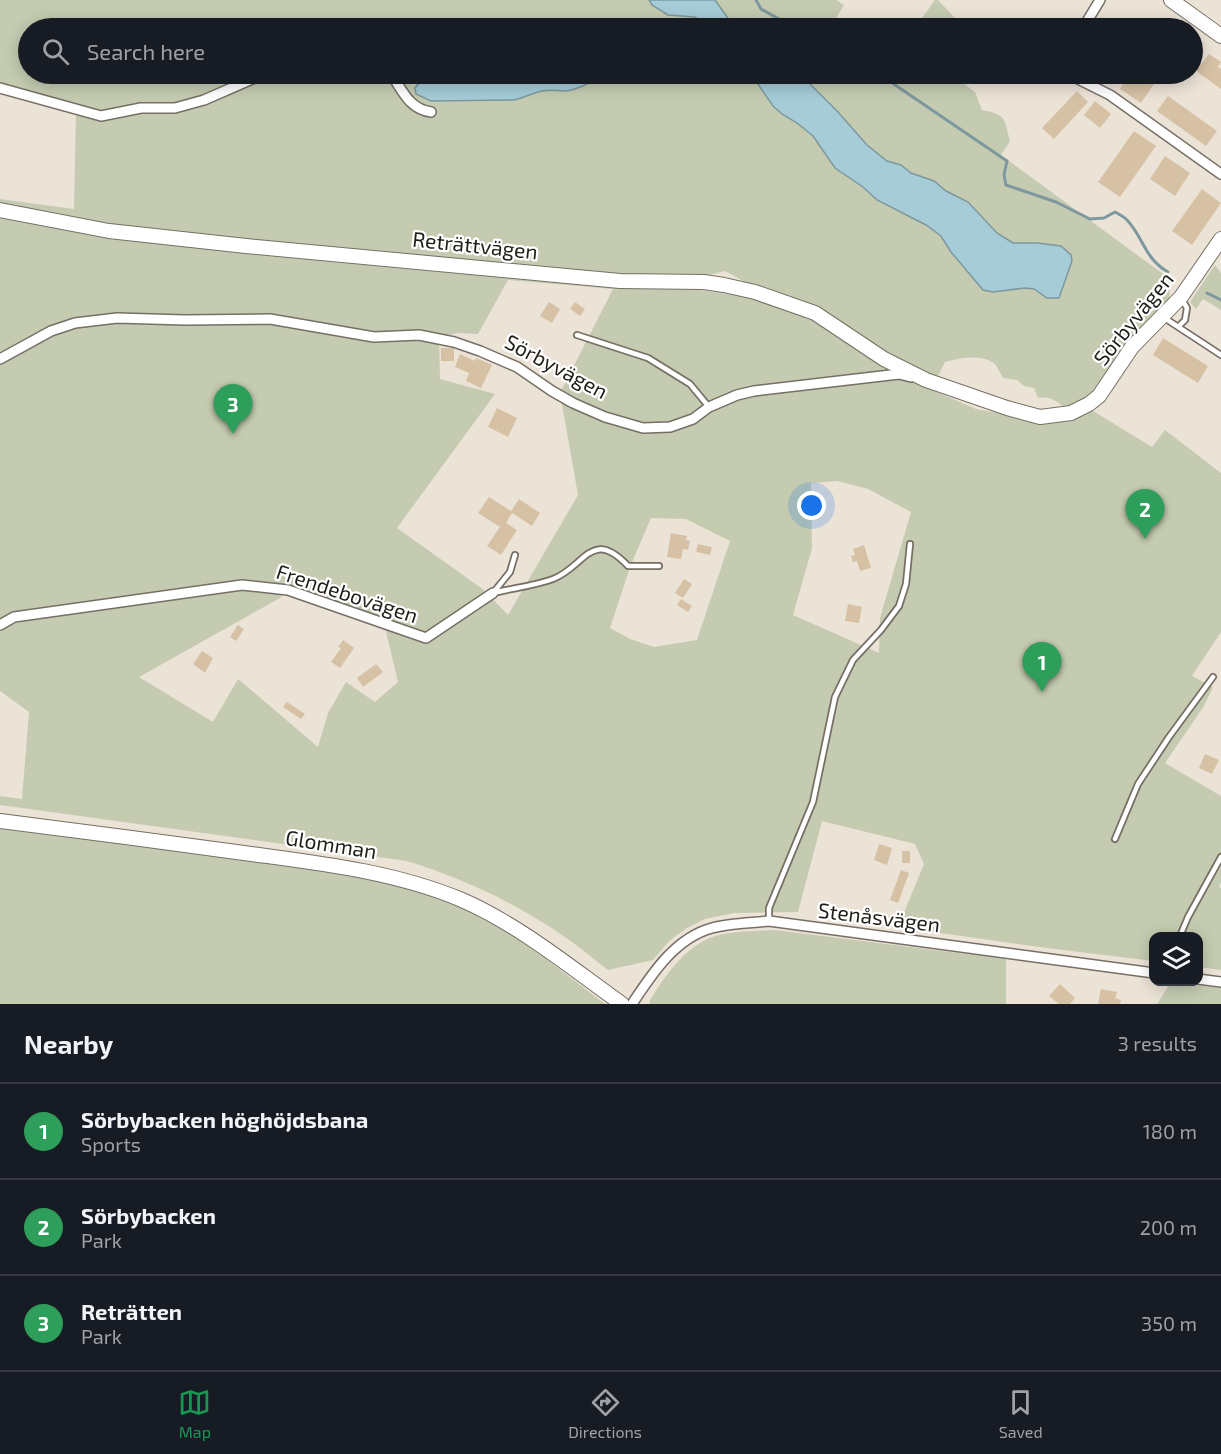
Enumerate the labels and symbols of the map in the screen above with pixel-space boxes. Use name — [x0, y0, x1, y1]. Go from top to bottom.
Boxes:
street label: Reträttvägen — [411, 226, 539, 264]
street label: Sörbyvägen — [1088, 266, 1178, 370]
street label: Sörbyvägen — [501, 328, 612, 403]
pin: 3 — [214, 384, 252, 434]
pin: 2 — [1126, 490, 1164, 539]
your location — [797, 491, 826, 520]
street label: Frendebovägen — [274, 558, 421, 627]
pin: 1 — [1022, 642, 1062, 692]
street label: Glomman — [284, 824, 379, 863]
street label: Stenåsvägen — [817, 897, 942, 936]

